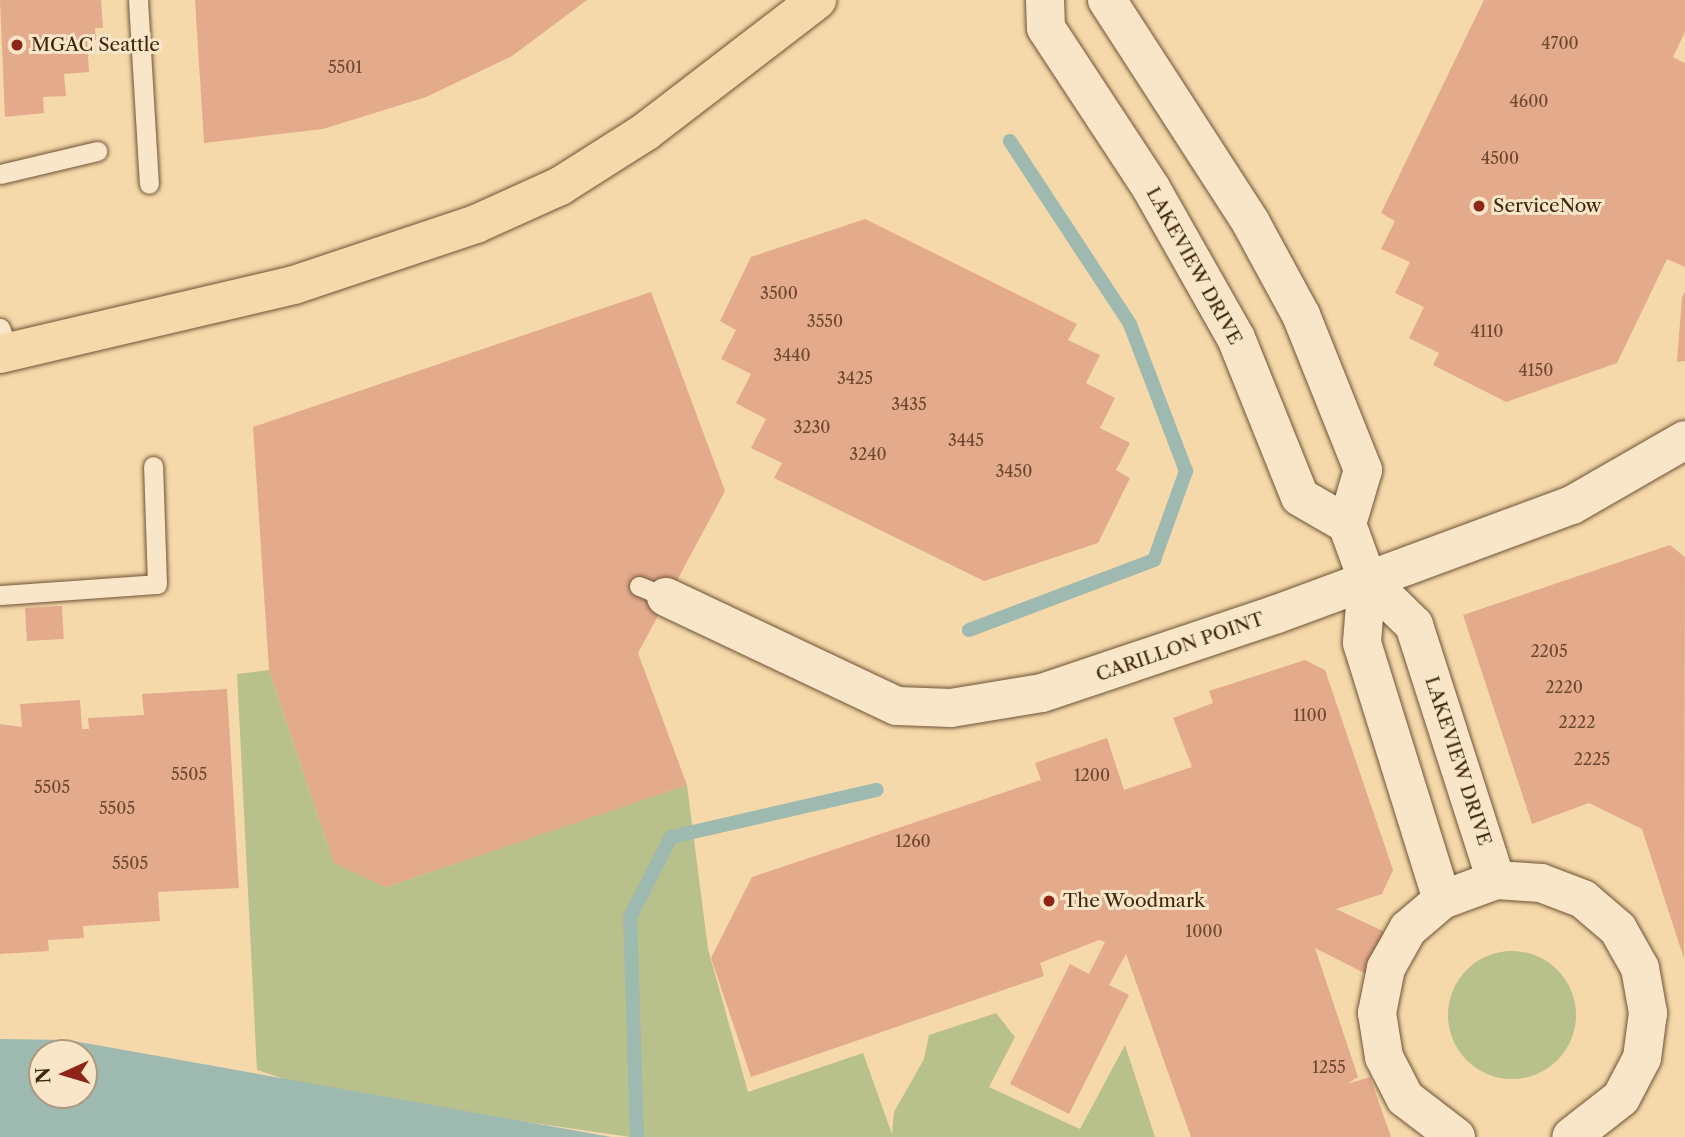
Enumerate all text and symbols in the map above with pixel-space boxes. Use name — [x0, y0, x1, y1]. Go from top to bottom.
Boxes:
house number: 4700 — [1541, 33, 1579, 53]
place label: MGAC Seattle — [31, 34, 160, 56]
marker: MGAC Seattle — [9, 37, 25, 53]
house number: 5501 — [328, 57, 362, 77]
house number: 4600 — [1510, 91, 1548, 111]
house number: 4500 — [1481, 148, 1519, 168]
street label: LAKEVIEW DRIVE — [1141, 183, 1247, 349]
place label: ServiceNow — [1493, 195, 1602, 217]
marker: ServiceNow — [1471, 198, 1487, 214]
house number: 3500 — [760, 283, 798, 303]
house number: 3550 — [807, 311, 843, 331]
house number: 4110 — [1471, 321, 1503, 341]
house number: 3440 — [773, 345, 811, 365]
house number: 4150 — [1519, 360, 1553, 380]
house number: 3425 — [837, 368, 873, 388]
house number: 3435 — [891, 394, 927, 414]
house number: 3230 — [794, 417, 830, 437]
house number: 3445 — [948, 430, 984, 450]
house number: 3240 — [849, 444, 887, 464]
house number: 3450 — [996, 461, 1032, 481]
street label: CARILLON POINT — [1093, 608, 1267, 686]
house number: 2205 — [1530, 641, 1568, 661]
street label: LAKEVIEW DRIVE — [1420, 673, 1496, 849]
house number: 2220 — [1545, 677, 1583, 697]
house number: 1100 — [1293, 705, 1327, 725]
house number: 2222 — [1559, 712, 1595, 732]
house number: 2225 — [1574, 749, 1610, 769]
house number: 5505 — [171, 764, 207, 784]
house number: 1200 — [1074, 765, 1110, 785]
house number: 5505 — [34, 777, 70, 797]
house number: 5505 — [99, 798, 135, 818]
house number: 1260 — [895, 831, 931, 851]
house number: 5505 — [112, 853, 148, 873]
place label: The Woodmark — [1063, 890, 1206, 912]
marker: The Woodmark — [1041, 893, 1057, 909]
house number: 1000 — [1185, 921, 1223, 941]
north arrow — [28, 1039, 98, 1109]
house number: 1255 — [1312, 1057, 1346, 1077]
text: N — [32, 1066, 56, 1084]

